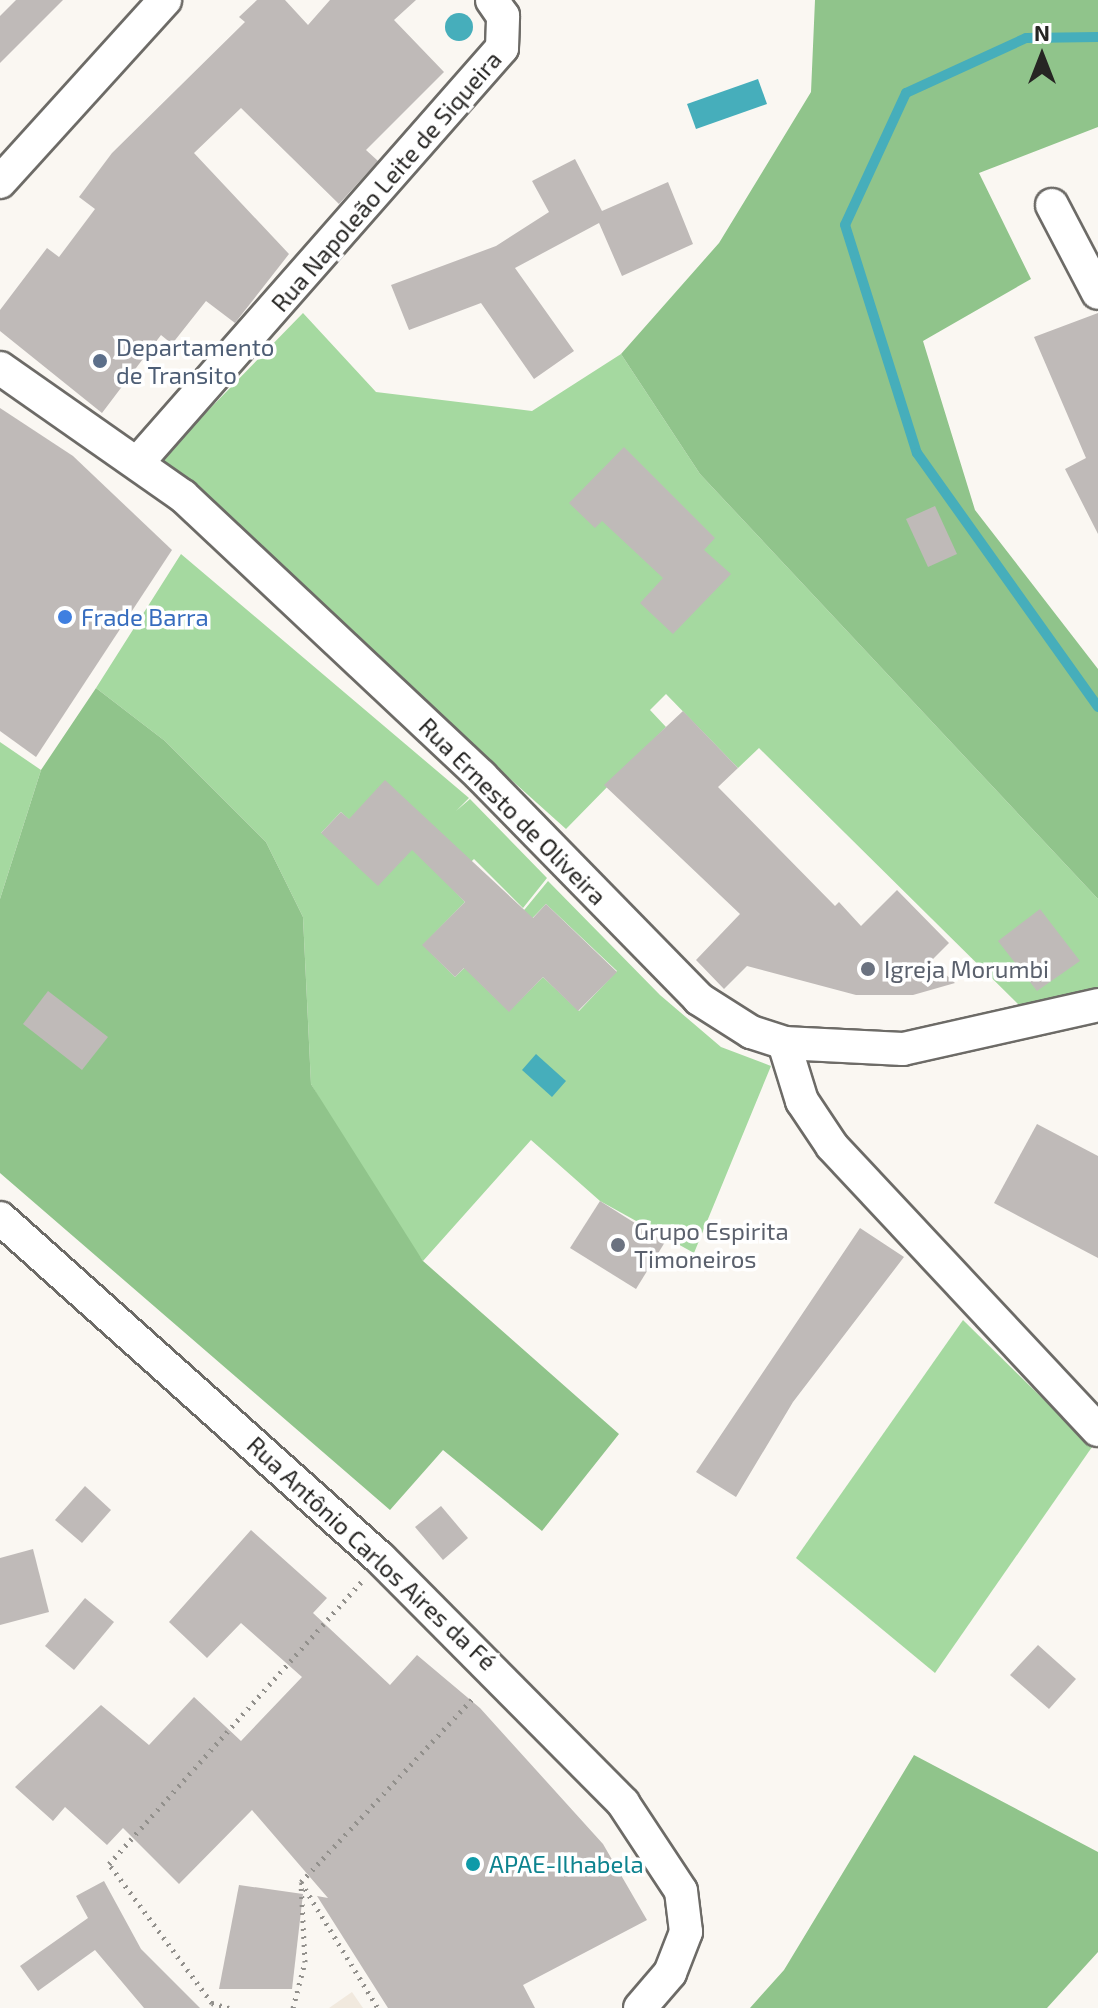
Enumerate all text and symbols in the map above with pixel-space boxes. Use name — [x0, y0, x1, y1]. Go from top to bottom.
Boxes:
north arrow — [1002, 16, 1082, 96]
text: N — [1034, 19, 1050, 45]
street label: Rua Napoleão Leite de Siqueira — [265, 45, 507, 317]
place label: Departamento de Transito — [116, 333, 274, 389]
marker: Departamento de Transito — [91, 352, 109, 370]
place label: Frade Barra — [81, 603, 209, 631]
marker: Frade Barra — [56, 608, 74, 626]
street label: Rua Ernesto de Oliveira — [414, 712, 612, 910]
place label: Igreja Morumbi — [884, 955, 1049, 983]
marker: Igreja Morumbi — [859, 960, 877, 978]
place label: Grupo Espirita Timoneiros — [634, 1217, 789, 1273]
marker: Grupo Espirita Timoneiros — [609, 1236, 627, 1254]
street label: Rua Antônio Carlos Aires da Fé — [241, 1430, 503, 1676]
place label: APAE-Ilhabela — [489, 1850, 644, 1878]
marker: APAE-Ilhabela — [464, 1855, 482, 1873]

